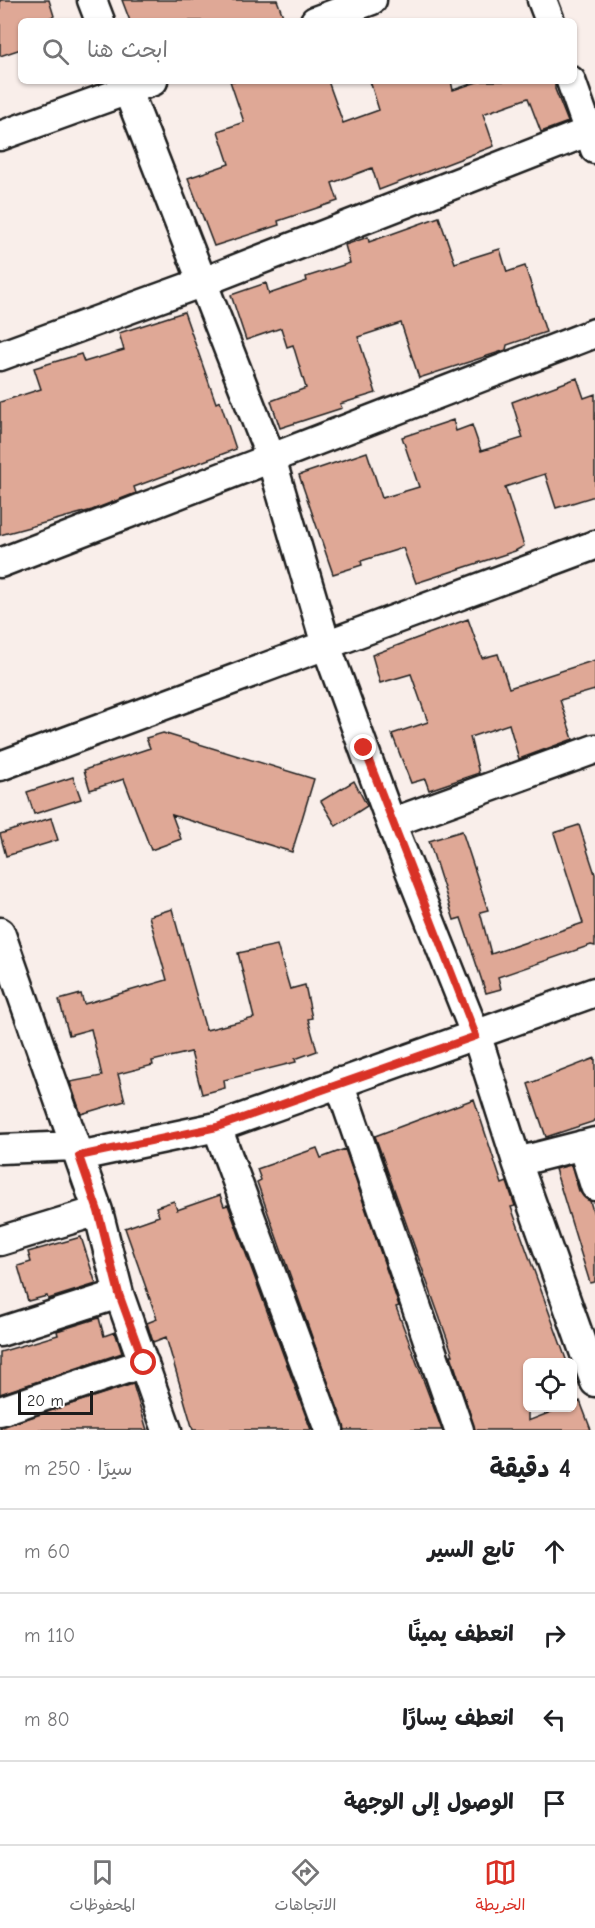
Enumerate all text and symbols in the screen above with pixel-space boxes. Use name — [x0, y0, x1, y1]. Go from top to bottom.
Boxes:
search box — [18, 18, 577, 84]
icon: search — [39, 35, 72, 68]
text: ابحث هنا — [87, 37, 168, 63]
route end — [350, 734, 376, 760]
route start — [130, 1349, 156, 1375]
map controls — [523, 1358, 577, 1412]
button: locate — [523, 1358, 577, 1412]
scale bar — [18, 1388, 93, 1416]
text: 20 m — [27, 1392, 64, 1410]
text: 4 دقيقة — [490, 1454, 571, 1484]
text: سيرًا · 250 m — [24, 1457, 132, 1480]
icon: ahead — [538, 1535, 571, 1568]
text: تابع السير — [428, 1537, 514, 1563]
text: 60 m — [24, 1540, 70, 1563]
icon: right — [538, 1619, 571, 1652]
text: انعطف يمينًا — [408, 1621, 514, 1647]
text: 110 m — [24, 1624, 75, 1647]
icon: left — [538, 1703, 571, 1736]
text: انعطف يسارًا — [402, 1705, 514, 1731]
text: 80 m — [24, 1708, 70, 1731]
icon: arrive — [538, 1787, 571, 1820]
text: الوصول إلى الوجهة — [344, 1789, 514, 1815]
tab: المحفوظات — [70, 1856, 135, 1919]
tab: الاتجاهات — [275, 1856, 336, 1919]
tab: الخريطة — [476, 1856, 525, 1919]

